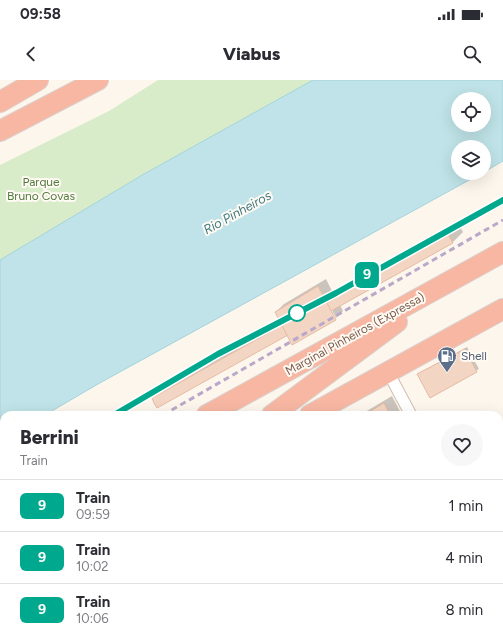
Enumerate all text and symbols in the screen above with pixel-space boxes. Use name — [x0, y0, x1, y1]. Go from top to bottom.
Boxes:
text: 09:58 — [20, 5, 61, 23]
icon: back — [20, 43, 42, 65]
text: Viabus — [223, 43, 280, 65]
icon: search — [461, 43, 483, 65]
map controls — [451, 92, 491, 180]
button: locate — [451, 92, 491, 132]
button: layers — [451, 140, 491, 180]
park label: Parque Bruno Covas — [7, 175, 75, 203]
water label: Rio Pinheiros — [201, 188, 274, 237]
line badge: 9 — [354, 262, 380, 288]
text: 9 — [363, 266, 371, 283]
street label: Marginal Pinheiros (Expressa) — [283, 290, 427, 378]
unlabelled marker — [288, 304, 306, 322]
fuel station icon: Shell — [436, 345, 458, 373]
place label: Shell — [461, 349, 487, 363]
button: heart — [441, 424, 483, 466]
text: Berrini — [20, 426, 79, 449]
text: Train — [20, 453, 48, 468]
text: Train — [76, 489, 110, 507]
text: 9 — [38, 497, 46, 514]
text: 1 min — [448, 497, 483, 515]
text: 09:59 — [76, 507, 110, 522]
text: Train — [76, 541, 110, 559]
text: 9 — [38, 549, 46, 566]
text: 4 min — [445, 549, 483, 567]
text: 10:02 — [76, 559, 109, 574]
text: Train — [76, 593, 110, 611]
text: 9 — [38, 601, 46, 618]
text: 8 min — [445, 601, 483, 619]
text: 10:06 — [76, 611, 109, 626]

